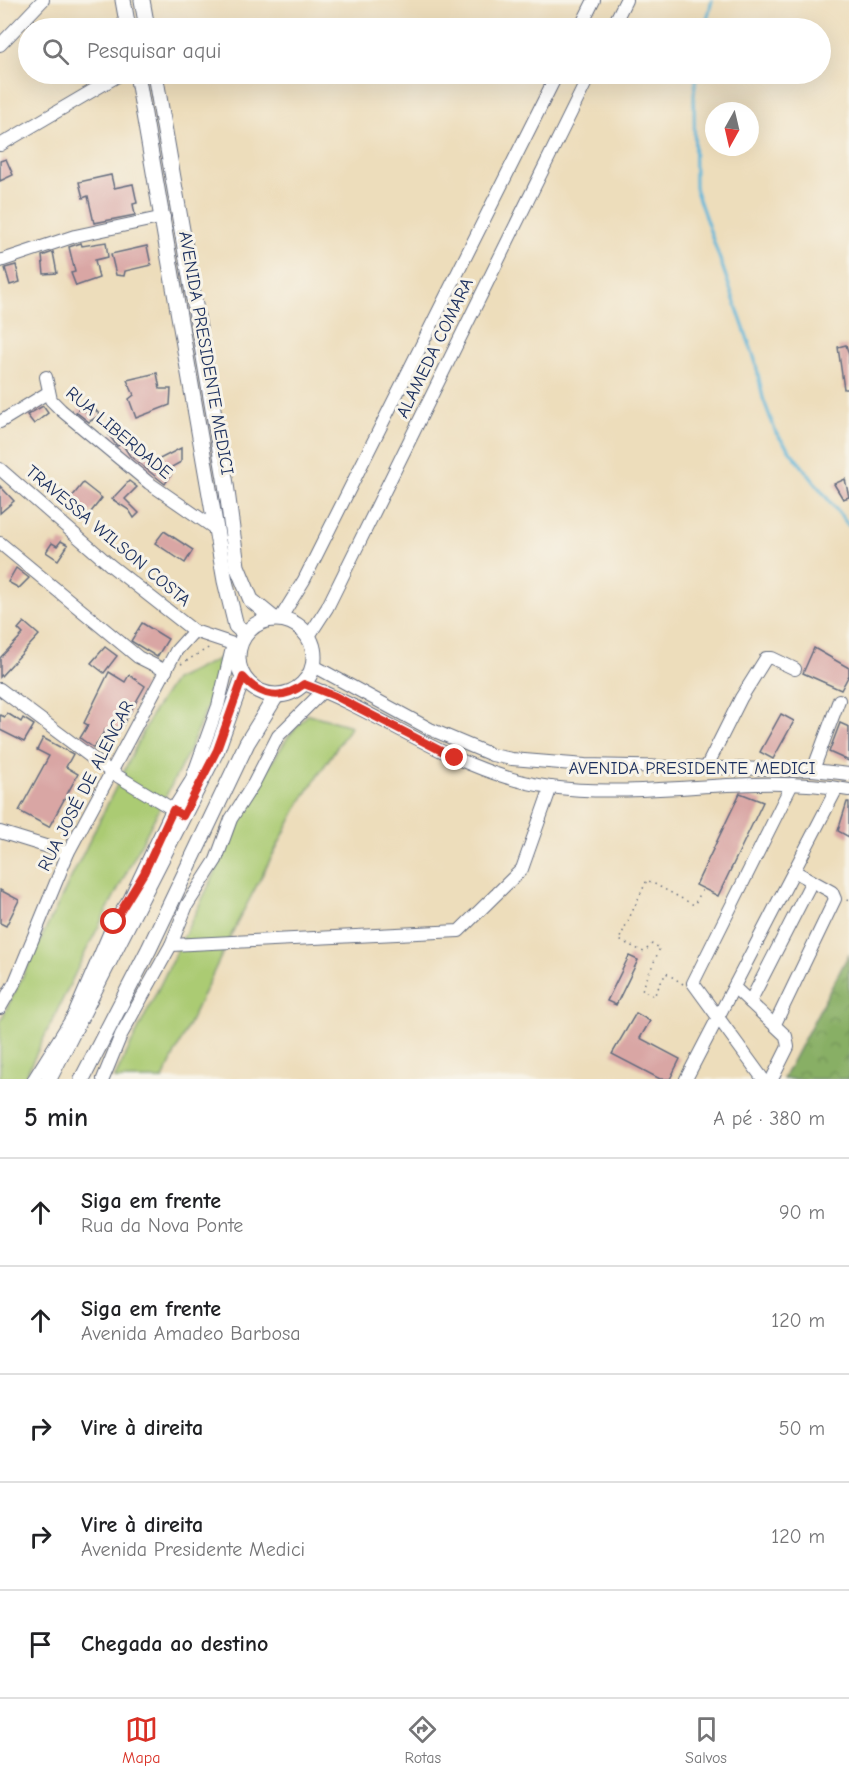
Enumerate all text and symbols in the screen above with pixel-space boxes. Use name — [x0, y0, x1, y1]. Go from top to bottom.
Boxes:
search box — [18, 18, 831, 84]
icon: search — [39, 35, 72, 68]
text: Pesquisar aqui — [87, 38, 222, 64]
north arrow — [705, 102, 759, 156]
street label: AVENIDA PRESIDENTE MEDICI — [174, 229, 238, 477]
street label: ALAMEDA COMARA — [392, 275, 478, 421]
street label: RUA LIBERDADE — [62, 382, 176, 484]
street label: TRAVESSA WILSON COSTA — [21, 461, 195, 611]
street label: RUA JOSÉ DE ALENCAR — [33, 697, 138, 875]
route end — [441, 744, 467, 770]
street label: AVENIDA PRESIDENTE MEDICI — [568, 758, 816, 779]
route start — [100, 908, 126, 934]
text: 5 min — [24, 1103, 88, 1133]
text: A pé · 380 m — [713, 1107, 825, 1130]
text: Siga em frente — [81, 1188, 221, 1214]
icon: ahead — [24, 1196, 57, 1229]
text: 90 m — [779, 1201, 825, 1224]
text: Rua da Nova Ponte — [81, 1214, 243, 1237]
text: Siga em frente — [81, 1296, 221, 1322]
icon: ahead — [24, 1304, 57, 1337]
text: 120 m — [771, 1309, 825, 1332]
text: Avenida Amadeo Barbosa — [81, 1322, 301, 1345]
icon: right — [24, 1412, 57, 1445]
text: Vire à direita — [81, 1415, 203, 1441]
text: 50 m — [779, 1417, 825, 1440]
text: Vire à direita — [81, 1512, 203, 1538]
icon: right — [24, 1520, 57, 1553]
text: 120 m — [771, 1525, 825, 1548]
text: Avenida Presidente Medici — [81, 1538, 305, 1561]
icon: arrive — [24, 1628, 57, 1661]
text: Chegada ao destino — [81, 1631, 268, 1657]
tab: Mapa — [122, 1713, 160, 1767]
tab: Rotas — [404, 1713, 441, 1767]
tab: Salvos — [685, 1713, 727, 1767]

